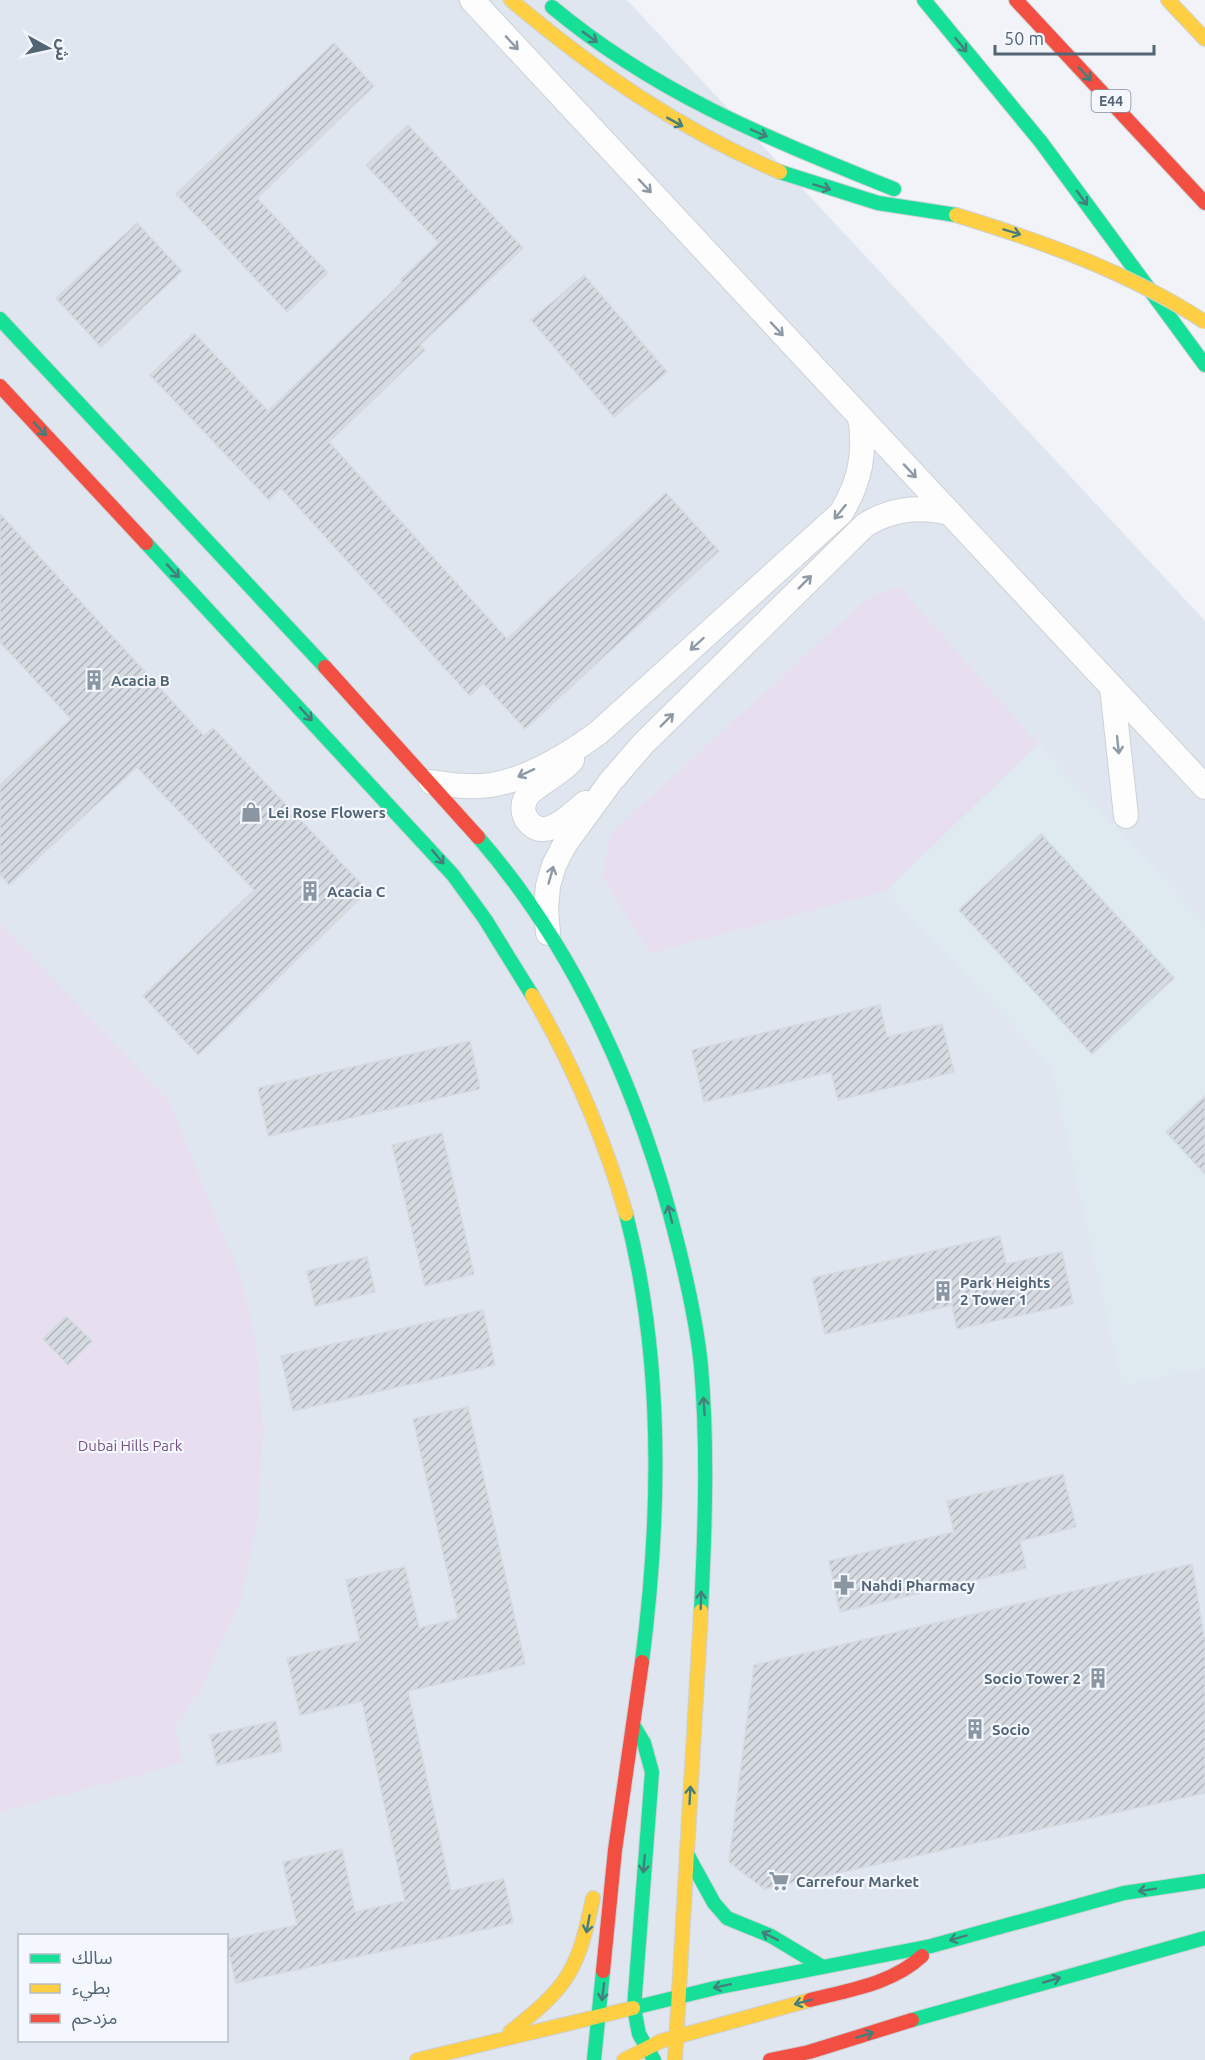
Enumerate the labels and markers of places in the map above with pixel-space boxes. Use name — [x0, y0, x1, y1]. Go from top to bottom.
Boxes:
building icon: Acacia B — [82, 668, 106, 692]
place label: Acacia B — [111, 672, 170, 689]
shop icon: Lei Rose Flowers — [239, 800, 263, 824]
place label: Lei Rose Flowers — [268, 804, 386, 821]
building icon: Acacia C — [298, 879, 322, 903]
place label: Acacia C — [327, 883, 386, 900]
place label: Park Heights 2 Tower 1 — [960, 1274, 1050, 1308]
building icon: Park Heights 2 Tower 1 — [931, 1279, 955, 1303]
pharmacy icon: Nahdi Pharmacy — [832, 1573, 856, 1597]
place label: Nahdi Pharmacy — [861, 1577, 975, 1594]
building icon: Socio Tower 2 — [1086, 1666, 1110, 1690]
place label: Socio Tower 2 — [984, 1670, 1081, 1687]
building icon: Socio — [963, 1717, 987, 1741]
place label: Socio — [992, 1721, 1030, 1738]
supermarket icon: Carrefour Market — [767, 1869, 791, 1893]
place label: Carrefour Market — [796, 1873, 920, 1890]

